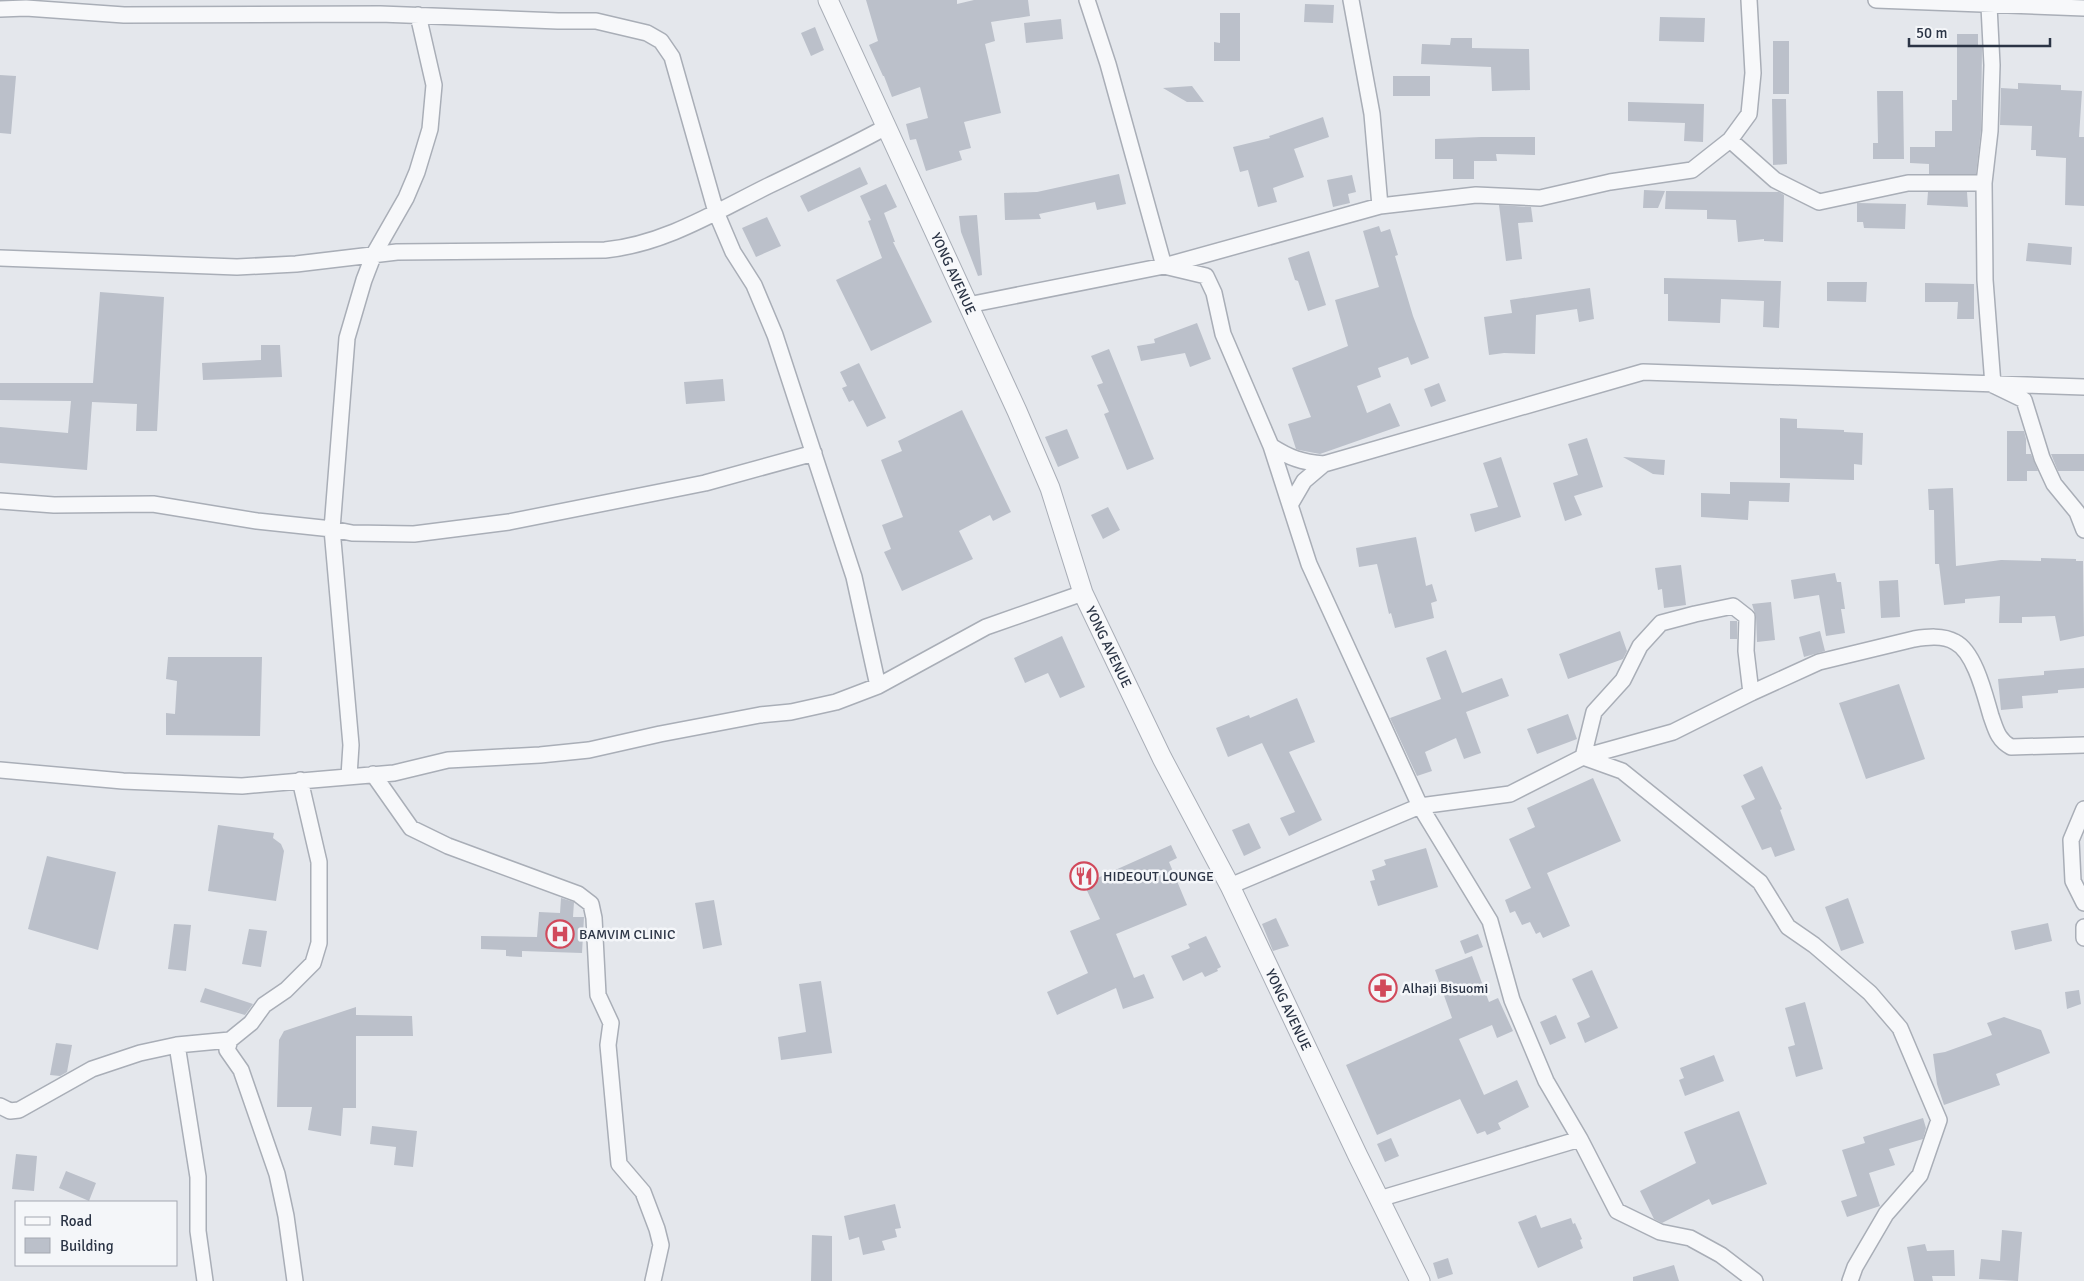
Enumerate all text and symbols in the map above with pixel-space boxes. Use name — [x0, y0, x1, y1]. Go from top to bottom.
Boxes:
scale bar — [1909, 15, 2050, 47]
text: 50 m — [1916, 24, 1947, 42]
street label: YONG AVENUE — [927, 230, 980, 317]
street label: YONG AVENUE — [1082, 604, 1135, 691]
restaurant icon: HIDEOUT LOUNGE — [1069, 861, 1099, 891]
place label: HIDEOUT LOUNGE — [1103, 868, 1214, 885]
hospital icon: BAMVIM CLINIC — [545, 919, 575, 949]
place label: BAMVIM CLINIC — [579, 926, 675, 943]
street label: YONG AVENUE — [1262, 966, 1315, 1054]
pharmacy icon: Alhaji Bisuomi — [1368, 973, 1398, 1003]
place label: Alhaji Bisuomi — [1402, 980, 1488, 997]
legend — [15, 1201, 178, 1266]
text: Road — [60, 1212, 92, 1230]
text: Building — [60, 1237, 114, 1255]

